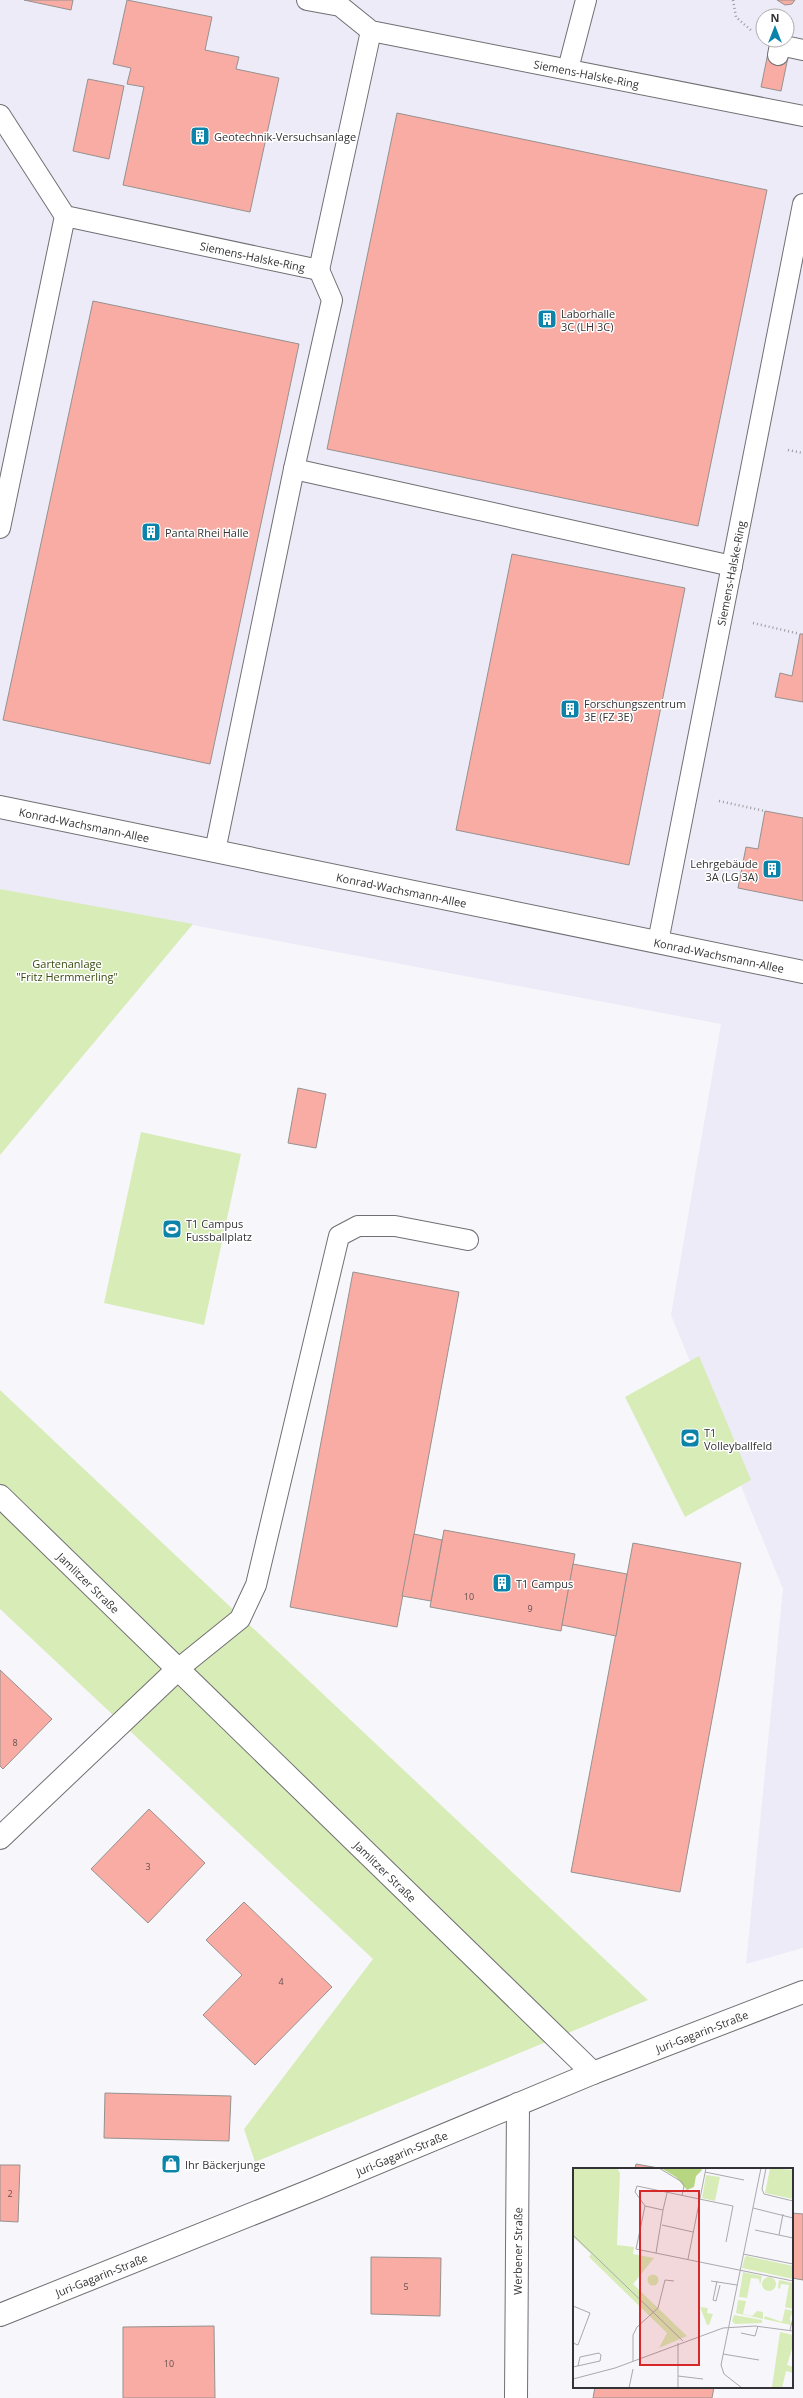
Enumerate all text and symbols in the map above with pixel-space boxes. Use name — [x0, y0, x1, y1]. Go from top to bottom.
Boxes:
north arrow — [755, 8, 795, 48]
text: N — [771, 10, 779, 25]
street label: Siemens-Halske-Ring — [533, 56, 640, 91]
building icon: Geotechnik-Versuchsanlage — [189, 125, 211, 147]
place label: Geotechnik-Versuchsanlage — [214, 129, 356, 144]
street label: Siemens-Halske-Ring — [199, 237, 307, 274]
place label: Laborhalle 3C (LH 3C) — [561, 306, 615, 334]
building icon: Laborhalle 3C (LH 3C) — [536, 308, 558, 330]
street label: Siemens-Halske-Ring — [713, 519, 748, 627]
building icon: Panta Rhei Halle — [140, 521, 162, 543]
place label: Panta Rhei Halle — [165, 525, 249, 540]
place label: Forschungszentrum 3E (FZ 3E) — [584, 696, 686, 724]
building icon: Forschungszentrum 3E (FZ 3E) — [559, 698, 581, 720]
street label: Konrad-Wachsmann-Allee — [18, 804, 151, 845]
place label: Lehrgebäude 3A (LG 3A) — [690, 856, 758, 884]
building icon: Lehrgebäude 3A (LG 3A) — [761, 858, 783, 880]
street label: Konrad-Wachsmann-Allee — [335, 869, 468, 910]
street label: Konrad-Wachsmann-Allee — [652, 934, 786, 975]
park label: Gartenanlage "Fritz Hermmerling" — [16, 956, 118, 984]
place label: T1 Campus Fussballplatz — [186, 1216, 252, 1244]
sports icon: T1 Campus Fussballplatz — [161, 1218, 183, 1240]
place label: T1 Volleyballfeld — [704, 1425, 772, 1453]
sports icon: T1 Volleyballfeld — [679, 1427, 701, 1449]
street label: Jamlitzer Straße — [54, 1548, 123, 1616]
building icon: T1 Campus — [491, 1572, 513, 1594]
place label: T1 Campus — [516, 1576, 573, 1591]
house number: 10 — [464, 1590, 474, 1603]
house number: 9 — [527, 1602, 533, 1615]
house number: 8 — [12, 1736, 18, 1749]
street label: Jamlitzer Straße — [351, 1837, 420, 1905]
house number: 3 — [145, 1860, 151, 1873]
house number: 4 — [278, 1975, 284, 1988]
street label: Juri-Gagarin-Straße — [652, 2006, 750, 2056]
street label: Juri-Gagarin-Straße — [352, 2127, 450, 2179]
shop icon: Ihr Bäckerjunge — [160, 2153, 182, 2175]
place label: Ihr Bäckerjunge — [185, 2157, 266, 2172]
inset map — [573, 2168, 793, 2388]
house number: 2 — [7, 2187, 13, 2200]
street label: Werbener Straße — [509, 2207, 525, 2295]
street label: Juri-Gagarin-Straße — [52, 2249, 149, 2300]
house number: 5 — [403, 2280, 409, 2293]
house number: 10 — [164, 2357, 174, 2370]

